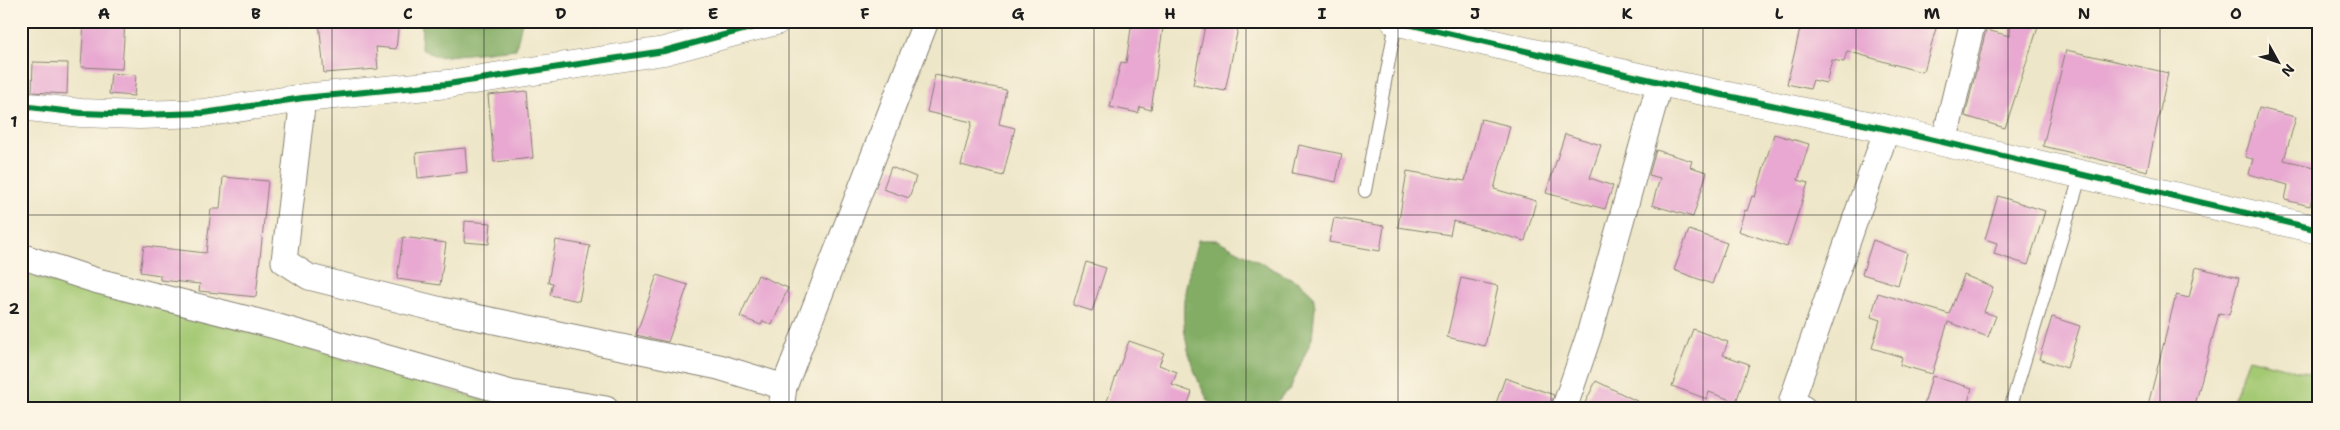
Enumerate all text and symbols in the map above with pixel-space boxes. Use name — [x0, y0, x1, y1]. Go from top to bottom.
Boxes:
text: A — [98, 3, 110, 24]
text: B — [251, 3, 261, 24]
text: C — [403, 3, 413, 24]
text: D — [555, 3, 567, 24]
text: E — [708, 3, 718, 24]
text: F — [860, 3, 870, 24]
text: G — [1012, 3, 1025, 24]
text: H — [1164, 3, 1176, 24]
text: I — [1318, 3, 1327, 24]
text: J — [1470, 3, 1480, 24]
text: K — [1622, 3, 1633, 24]
text: L — [1775, 3, 1784, 24]
text: M — [1924, 3, 1941, 24]
text: N — [2078, 3, 2090, 24]
text: O — [2230, 3, 2242, 24]
north arrow — [2252, 38, 2302, 88]
text: N — [2277, 60, 2298, 80]
text: 1 — [10, 111, 18, 132]
text: 2 — [8, 298, 20, 319]

